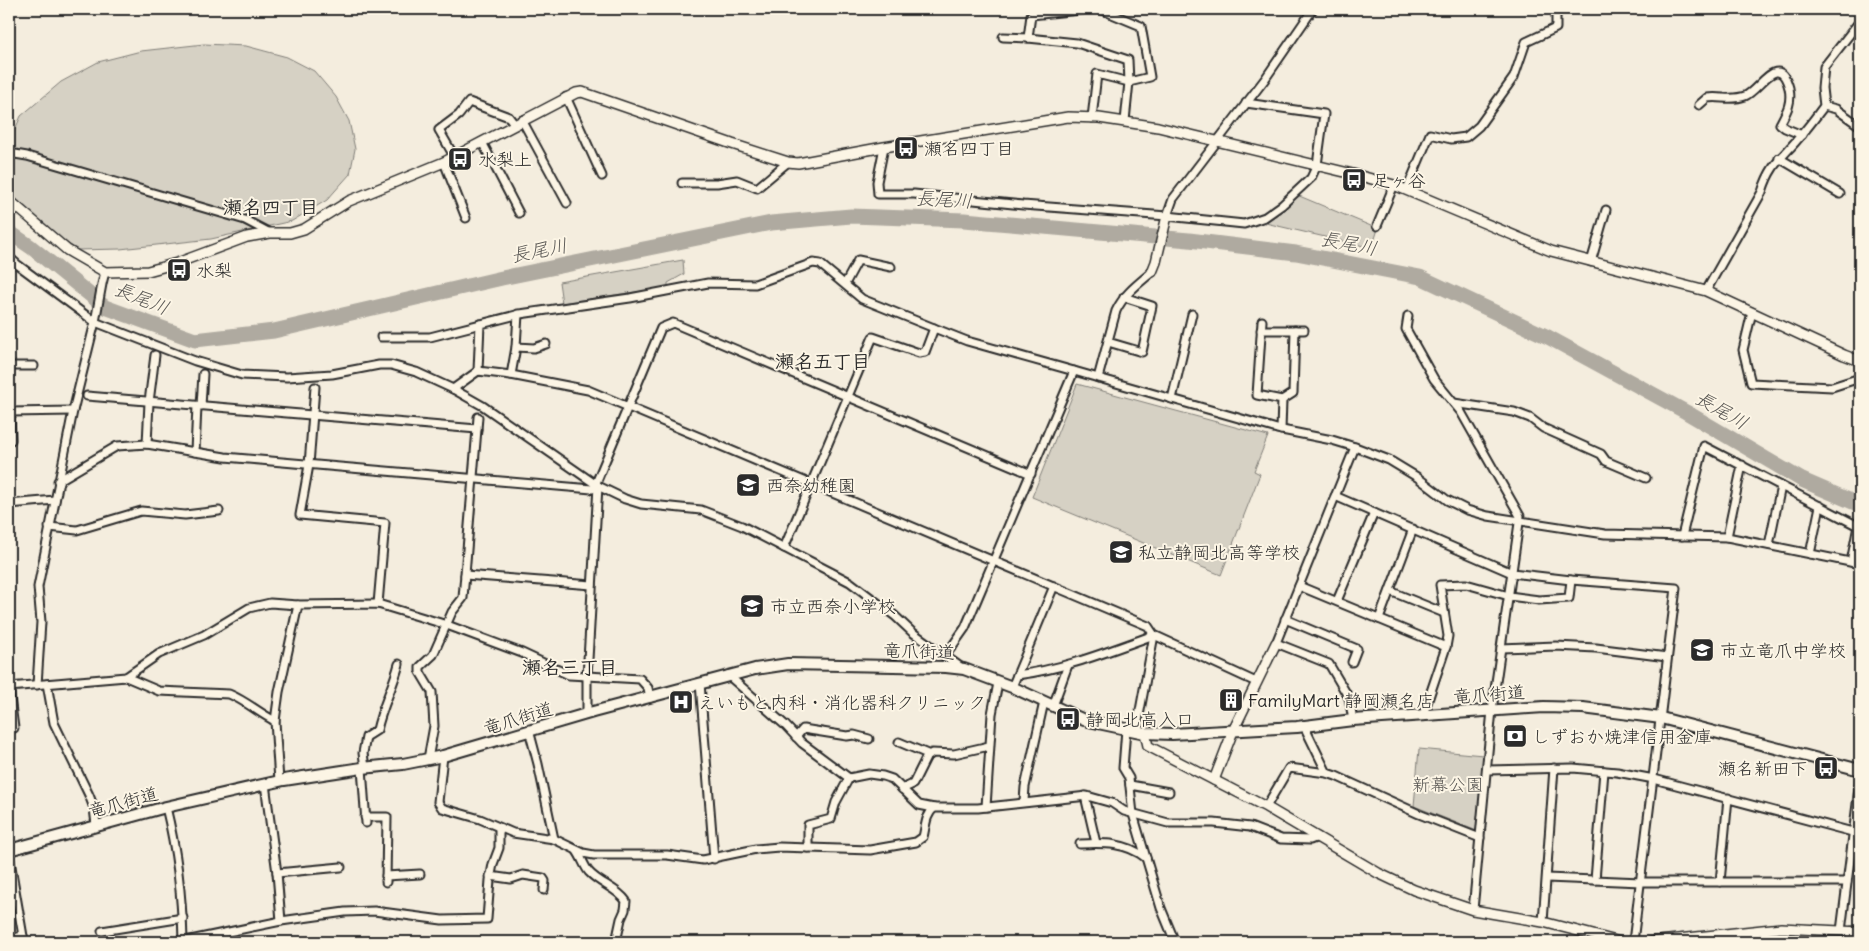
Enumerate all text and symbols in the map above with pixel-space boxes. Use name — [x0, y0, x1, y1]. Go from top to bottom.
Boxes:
bus stop icon: 瀬名四丁目 — [893, 135, 919, 161]
place label: 瀬名四丁目 — [924, 137, 1014, 160]
bus stop icon: 水梨上 — [447, 146, 473, 172]
place label: 水梨上 — [478, 148, 532, 171]
bus stop icon: 足ヶ谷 — [1341, 167, 1367, 193]
place label: 足ヶ谷 — [1372, 169, 1426, 192]
water label: 長尾川 — [915, 186, 973, 212]
district label: 瀬名四丁目 — [223, 195, 319, 219]
water label: 長尾川 — [1319, 226, 1379, 260]
water label: 長尾川 — [509, 233, 569, 267]
bus stop icon: 水梨 — [166, 257, 192, 283]
place label: 水梨 — [196, 259, 232, 282]
water label: 長尾川 — [111, 276, 173, 320]
district label: 瀬名五丁目 — [775, 349, 871, 373]
water label: 長尾川 — [1691, 385, 1753, 435]
school or university icon: 西奈幼稚園 — [735, 472, 761, 498]
place label: 西奈幼稚園 — [766, 474, 856, 497]
school or university icon: 私立静岡北高等学校 — [1108, 539, 1134, 565]
place label: 私立静岡北高等学校 — [1138, 541, 1300, 564]
school or university icon: 市立西奈小学校 — [739, 593, 765, 619]
place label: 市立西奈小学校 — [770, 595, 896, 618]
school or university icon: 市立竜爪中学校 — [1689, 637, 1715, 663]
street label: 竜爪街道 — [883, 638, 955, 664]
place label: 市立竜爪中学校 — [1720, 639, 1846, 662]
district label: 瀬名三丁目 — [522, 655, 618, 679]
street label: 竜爪街道 — [1452, 680, 1526, 708]
building icon: FamilyMart 静岡瀬名店 — [1218, 687, 1244, 713]
hospital icon: えいもと内科・消化器科クリニック — [668, 689, 694, 715]
place label: FamilyMart 静岡瀬名店 — [1248, 689, 1434, 712]
place label: えいもと内科・消化器科クリニック — [698, 691, 986, 714]
street label: 竜爪街道 — [480, 696, 556, 740]
bus stop icon: 静岡北高入口 — [1055, 706, 1081, 732]
place label: 静岡北高入口 — [1086, 708, 1194, 731]
bank icon: しずおか焼津信用金庫 — [1502, 723, 1528, 749]
place label: しずおか焼津信用金庫 — [1532, 725, 1712, 748]
bus stop icon: 瀬名新田下 — [1813, 755, 1839, 781]
place label: 瀬名新田下 — [1718, 757, 1808, 780]
park label: 新幕公園 — [1412, 773, 1484, 796]
street label: 竜爪街道 — [85, 782, 161, 822]

